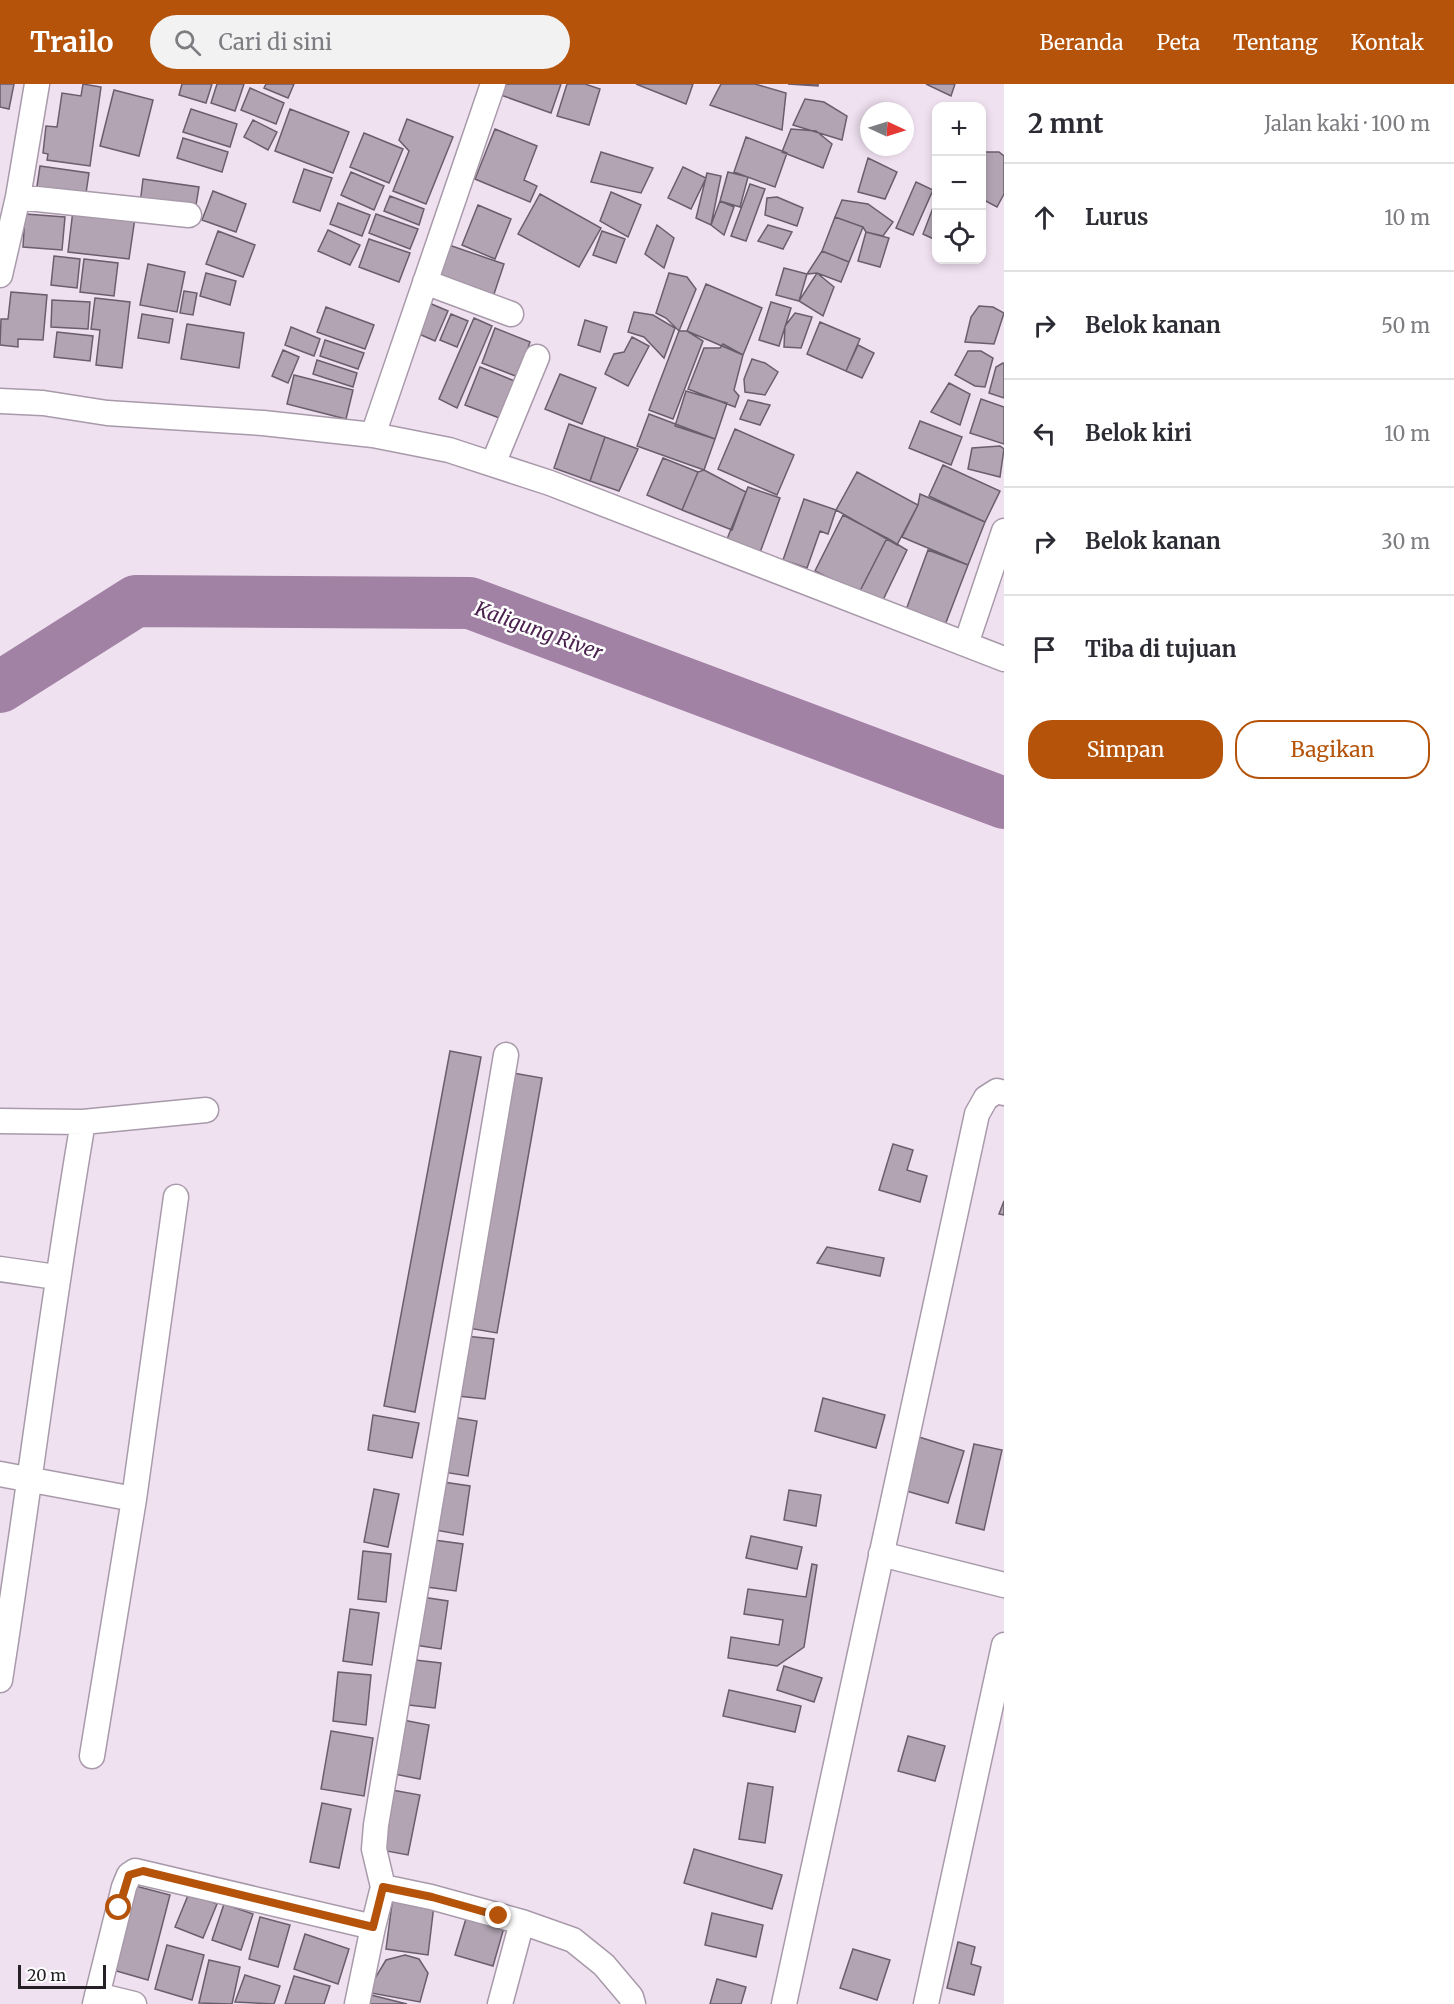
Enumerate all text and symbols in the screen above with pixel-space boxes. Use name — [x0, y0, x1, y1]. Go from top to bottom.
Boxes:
search box — [150, 15, 570, 69]
text: Trailo — [30, 24, 114, 60]
icon: search — [171, 26, 204, 59]
text: Cari di sini — [219, 28, 332, 56]
text: Beranda — [1039, 29, 1123, 56]
text: Peta — [1156, 29, 1200, 56]
text: Tentang — [1233, 29, 1318, 56]
text: Kontak — [1351, 29, 1424, 56]
north arrow — [860, 102, 914, 156]
map controls — [932, 102, 986, 264]
button: + — [932, 102, 986, 156]
text: 2 mnt — [1028, 107, 1103, 140]
text: Jalan kaki · 100 m — [1264, 111, 1430, 136]
button: − — [932, 156, 986, 210]
icon: ahead — [1028, 201, 1061, 234]
text: Lurus — [1085, 203, 1148, 231]
text: 10 m — [1384, 205, 1430, 230]
button: locate — [932, 210, 986, 264]
icon: right — [1028, 309, 1061, 342]
text: Belok kanan — [1085, 311, 1221, 339]
text: 50 m — [1381, 313, 1430, 338]
icon: left — [1028, 417, 1061, 450]
text: Belok kiri — [1085, 419, 1192, 447]
text: 10 m — [1384, 421, 1430, 446]
icon: right — [1028, 525, 1061, 558]
text: Belok kanan — [1085, 527, 1221, 555]
text: 30 m — [1381, 529, 1430, 554]
water label: Kaligung River — [471, 595, 607, 665]
icon: arrive — [1028, 633, 1061, 666]
text: Tiba di tujuan — [1085, 635, 1236, 663]
button: Simpan — [1028, 720, 1223, 779]
button: Bagikan — [1235, 720, 1430, 779]
route start — [105, 1894, 131, 1920]
route end — [485, 1902, 511, 1928]
scale bar — [18, 1962, 106, 1990]
text: 20 m — [27, 1965, 66, 1985]

